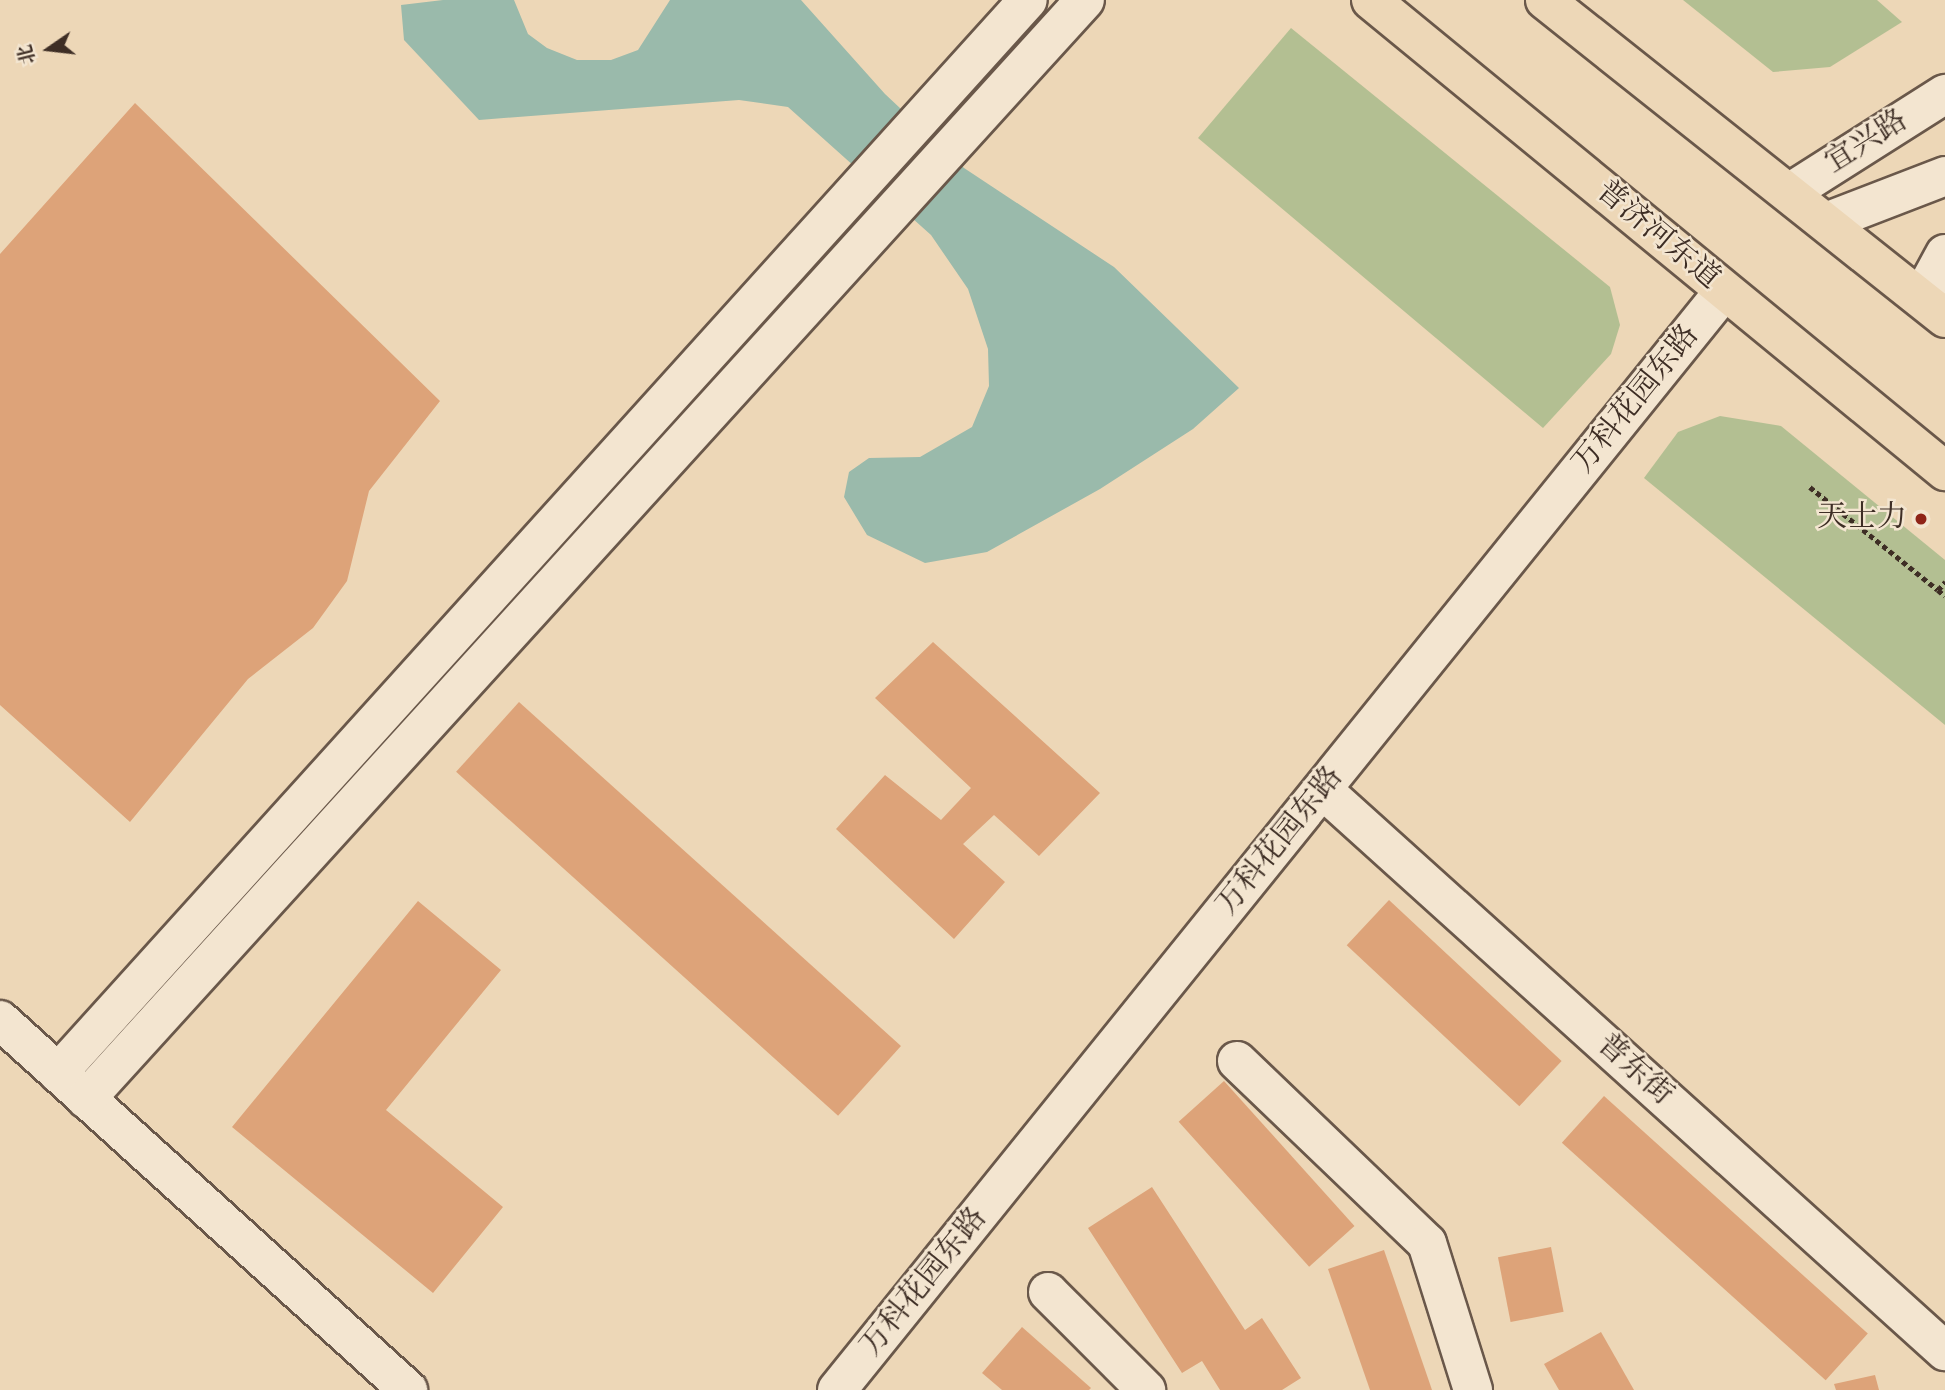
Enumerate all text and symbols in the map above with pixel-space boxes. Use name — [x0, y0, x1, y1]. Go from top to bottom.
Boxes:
north arrow — [14, 14, 84, 84]
text: 北 — [13, 42, 44, 67]
street label: 宜兴路 — [1819, 104, 1915, 182]
street label: 普济河东道 — [1588, 174, 1726, 298]
street label: 万科花园东路 — [1566, 319, 1708, 481]
place label: 天士力 — [1817, 501, 1907, 537]
marker: 天士力 — [1913, 511, 1929, 527]
street label: 万科花园东路 — [1210, 761, 1352, 923]
street label: 普东街 — [1589, 1028, 1679, 1114]
street label: 万科花园东路 — [854, 1202, 996, 1364]

